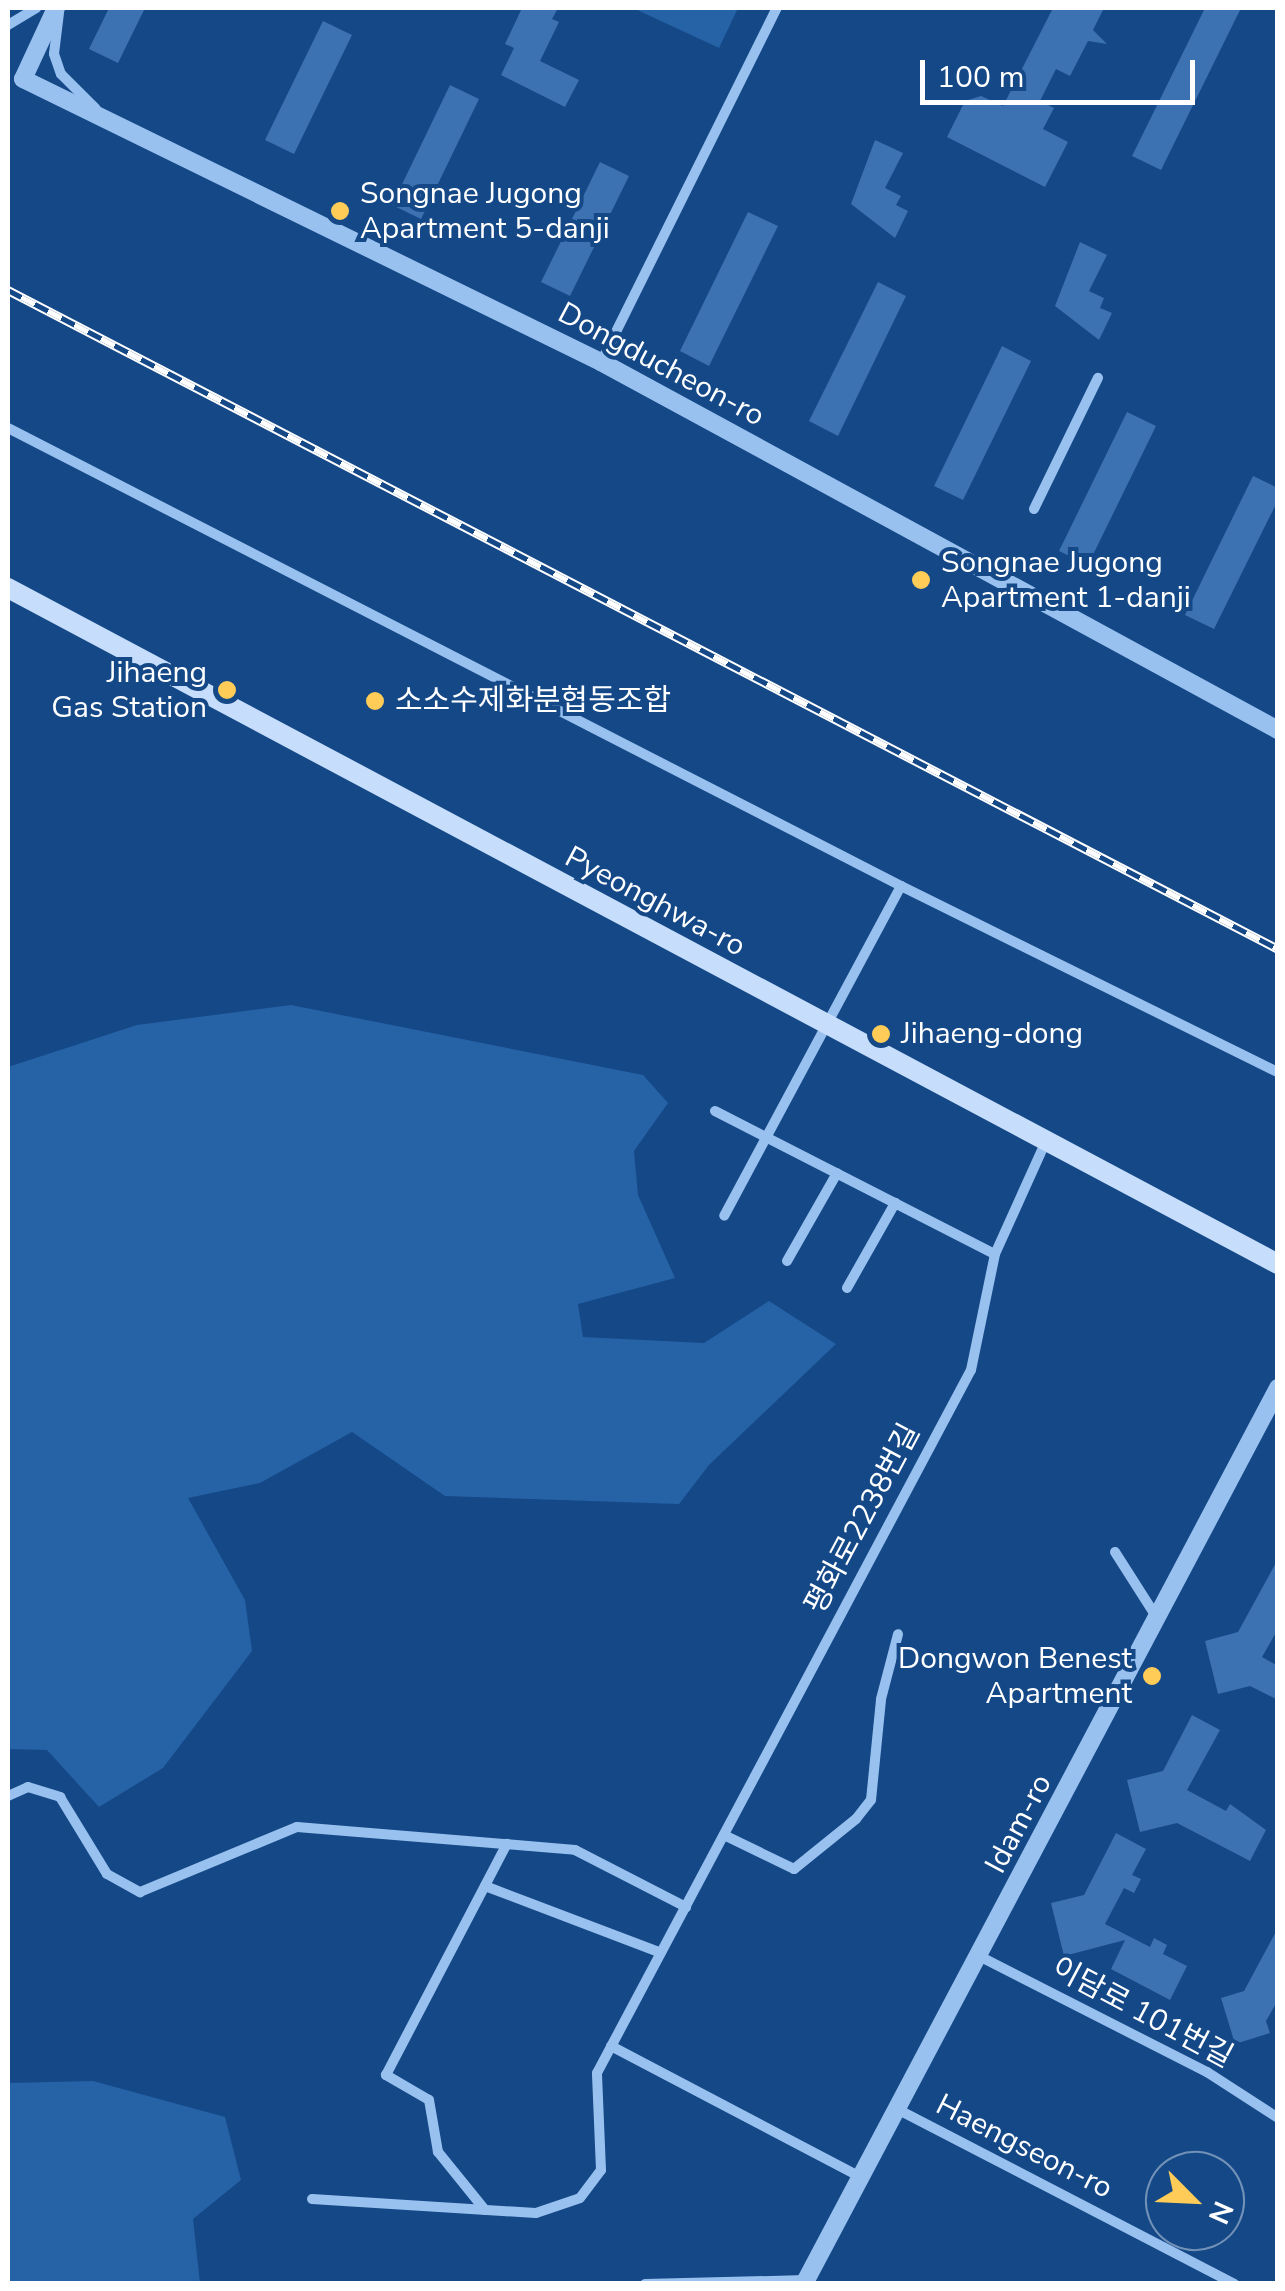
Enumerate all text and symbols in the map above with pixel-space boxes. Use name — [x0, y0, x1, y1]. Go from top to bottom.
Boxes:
scale bar — [925, 40, 1200, 102]
text: 100 m — [937, 57, 1024, 98]
place label: Songnae Jugong Apartment 5-danji — [360, 176, 610, 246]
marker: Songnae Jugong Apartment 5-danji — [329, 200, 351, 222]
street label: Dongducheon-ro — [552, 295, 770, 435]
place label: Songnae Jugong Apartment 1-danji — [941, 545, 1191, 616]
marker: Songnae Jugong Apartment 1-danji — [910, 569, 932, 591]
place label: Jihaeng Gas Station — [51, 655, 207, 726]
marker: Jihaeng Gas Station — [216, 679, 238, 701]
place label: 소소수제화분협동조합 — [395, 683, 671, 719]
marker: 소소수제화분협동조합 — [364, 690, 386, 712]
street label: Pyeonghwa-ro — [559, 839, 751, 965]
place label: Jihaeng-dong — [901, 1016, 1083, 1052]
marker: Jihaeng-dong — [870, 1023, 892, 1045]
street label: 평화로2238번길 — [798, 1418, 928, 1620]
place label: Dongwon Benest Apartment — [898, 1641, 1132, 1712]
marker: Dongwon Benest Apartment — [1141, 1665, 1163, 1687]
street label: Idam-ro — [978, 1768, 1060, 1880]
street label: 이담로 101번길 — [1045, 1950, 1239, 2076]
street label: Haengseon-ro — [930, 2087, 1118, 2207]
north arrow — [1145, 2151, 1245, 2251]
text: N — [1199, 2195, 1242, 2230]

